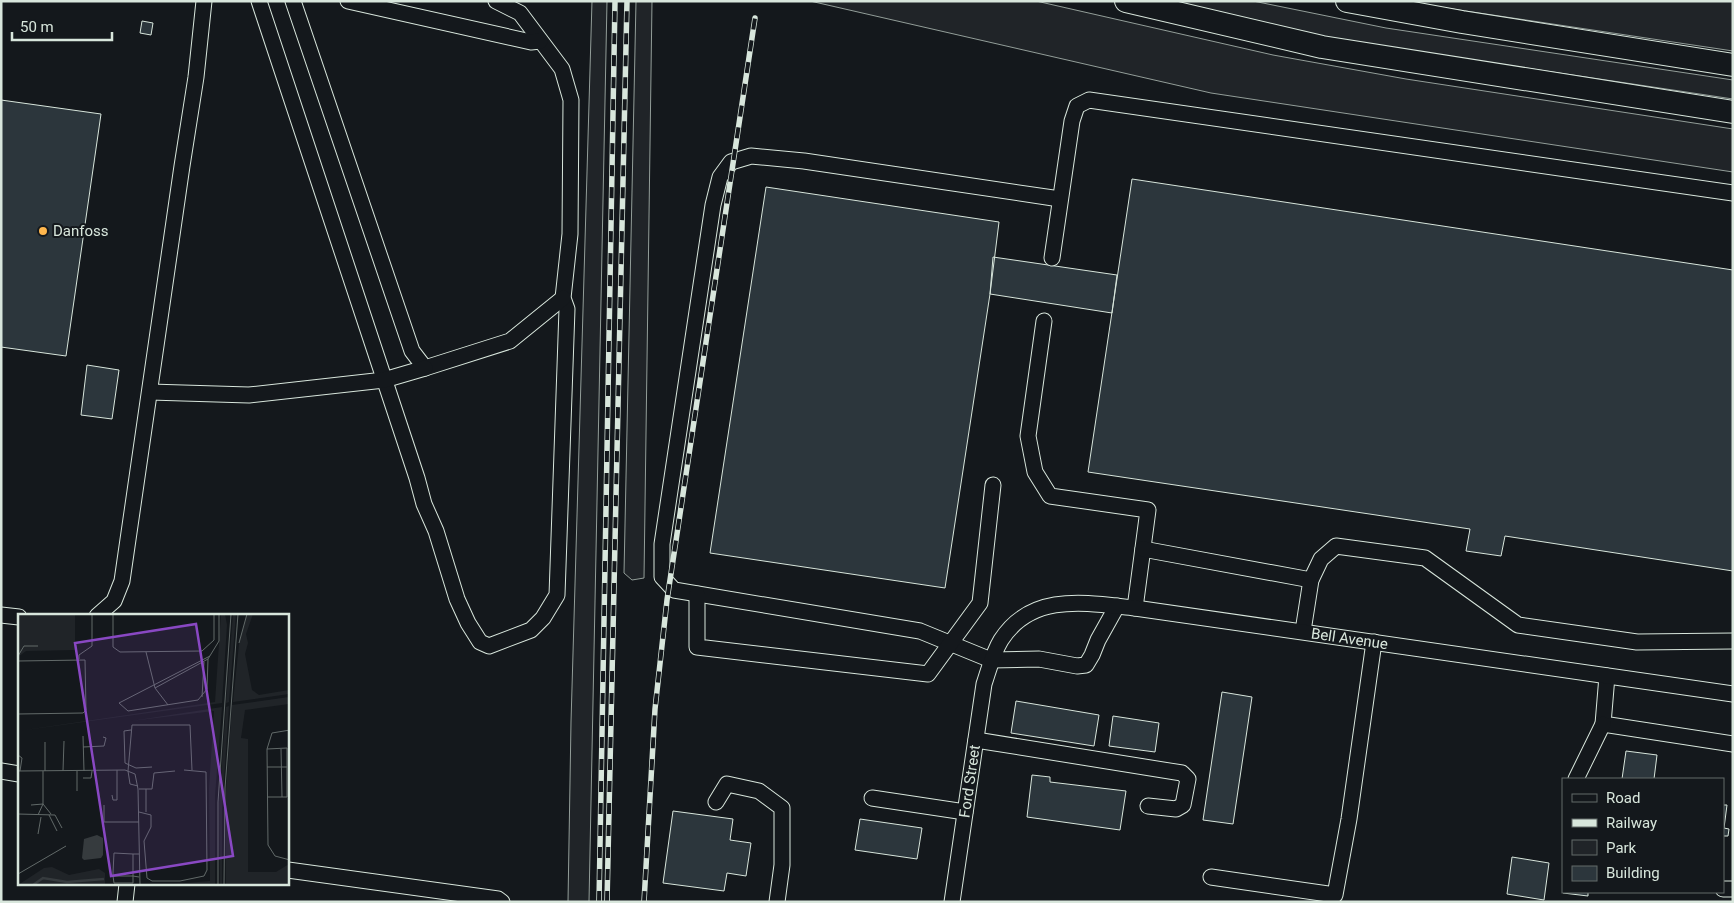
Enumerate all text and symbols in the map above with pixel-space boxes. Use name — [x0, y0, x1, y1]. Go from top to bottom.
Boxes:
scale bar — [12, 10, 112, 42]
text: 50 m — [20, 18, 54, 36]
place label: Danfoss — [53, 222, 109, 240]
marker: Danfoss — [37, 225, 49, 237]
inset map — [18, 614, 289, 886]
street label: Bell Avenue — [1310, 624, 1389, 653]
street label: Ford Street — [955, 744, 984, 819]
legend — [1562, 778, 1724, 893]
text: Road — [1606, 789, 1640, 807]
text: Railway — [1606, 814, 1657, 832]
text: Park — [1606, 839, 1637, 857]
text: Building — [1606, 864, 1660, 882]

